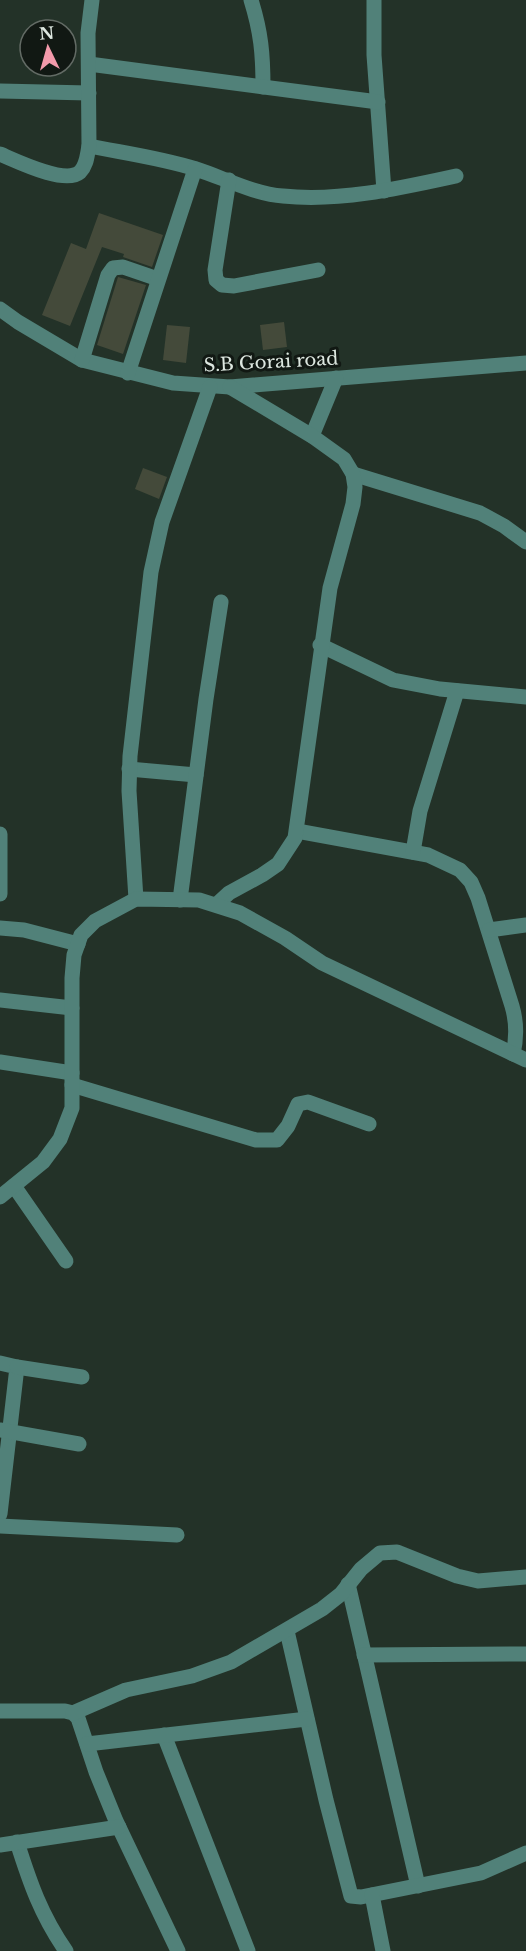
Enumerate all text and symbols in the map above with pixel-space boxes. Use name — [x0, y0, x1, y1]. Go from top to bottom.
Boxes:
north arrow — [18, 18, 78, 78]
text: N — [38, 22, 55, 44]
street label: S.B Gorai road — [203, 347, 339, 377]

